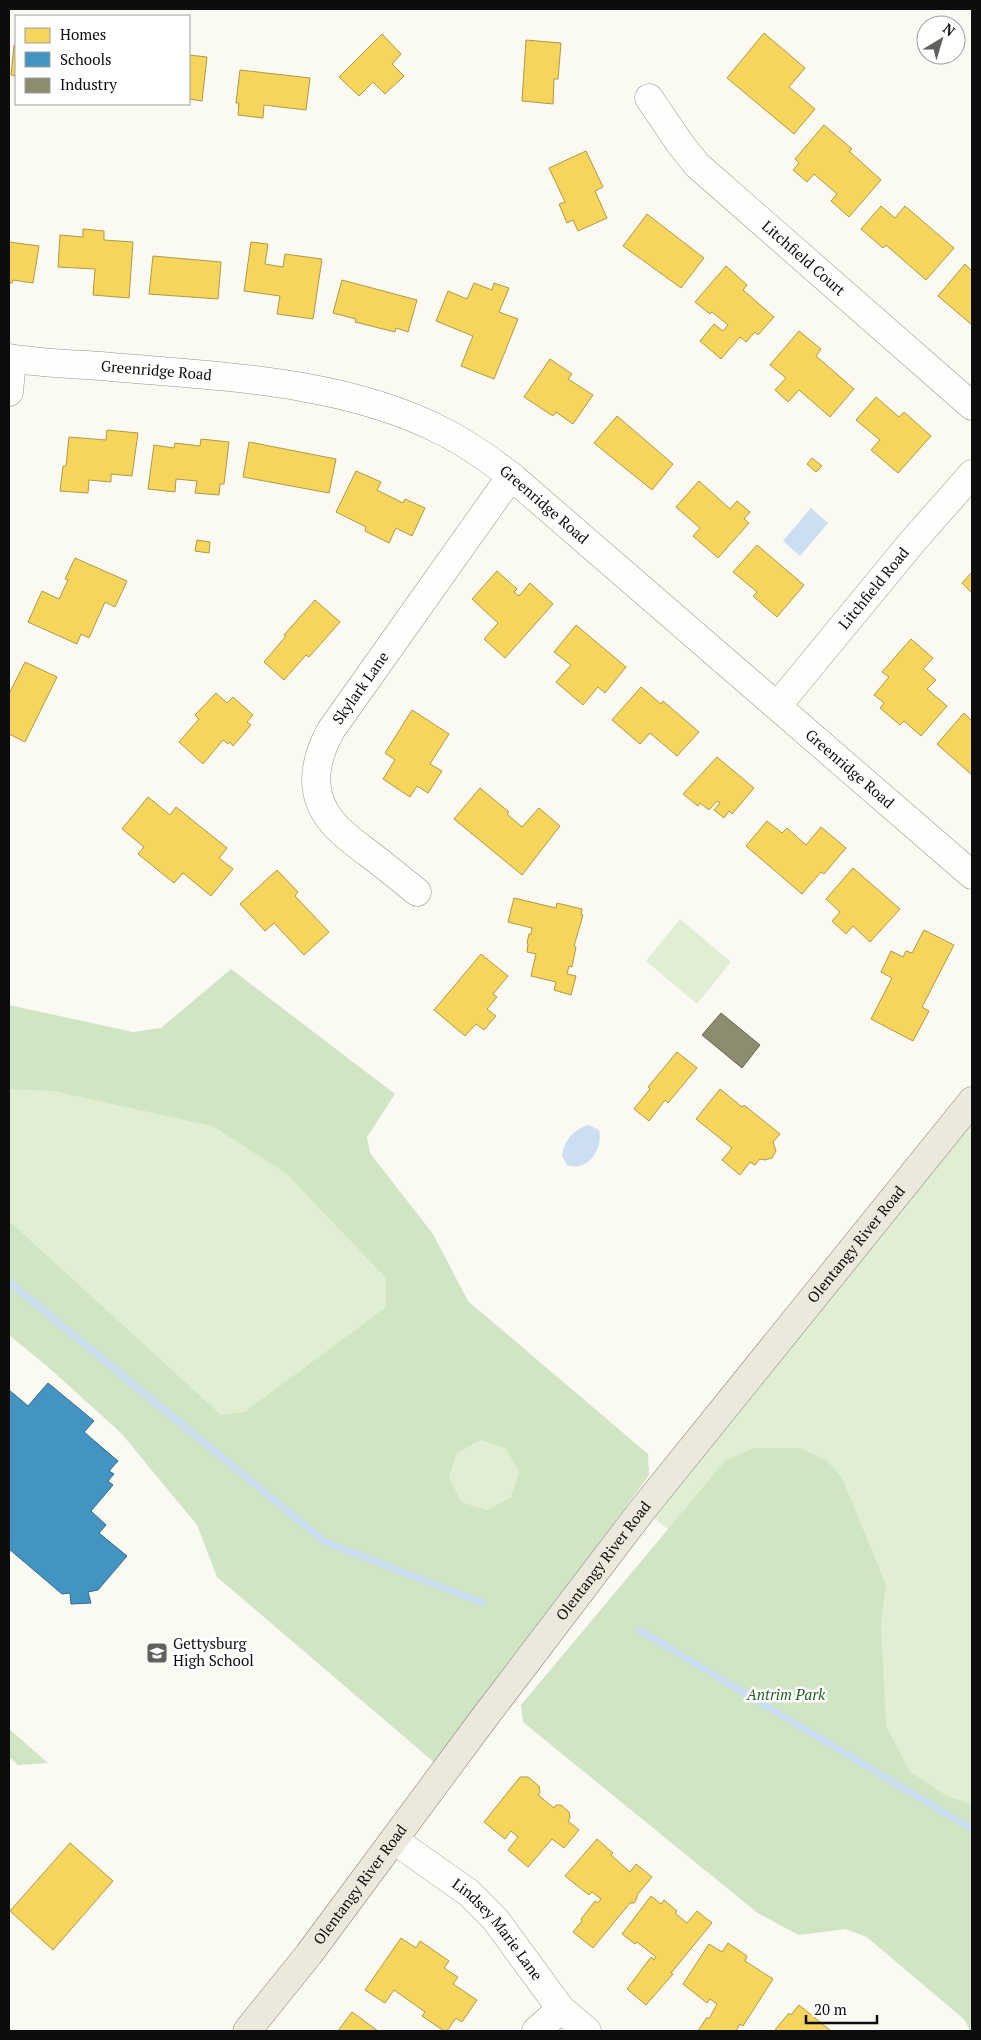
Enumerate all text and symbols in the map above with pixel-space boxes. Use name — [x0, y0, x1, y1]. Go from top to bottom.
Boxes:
legend — [15, 15, 190, 105]
north arrow — [916, 15, 966, 65]
text: N — [939, 19, 960, 40]
text: Homes — [60, 24, 106, 44]
text: Schools — [60, 49, 111, 69]
text: Industry — [60, 74, 117, 94]
street label: Litchfield Court — [758, 215, 850, 300]
street label: Greenridge Road — [100, 355, 213, 384]
street label: Greenridge Road — [496, 460, 593, 548]
street label: Litchfield Road — [833, 543, 913, 633]
street label: Skylark Lane — [327, 647, 393, 728]
street label: Greenridge Road — [802, 724, 899, 812]
street label: Olentangy River Road — [802, 1181, 909, 1307]
street label: Olentangy River Road — [551, 1496, 655, 1624]
place label: Gettysburg High School — [173, 1633, 254, 1670]
school or university icon: Gettysburg High School — [145, 1641, 169, 1665]
park label: Antrim Park — [746, 1684, 826, 1704]
street label: Olentangy River Road — [308, 1820, 411, 1948]
street label: Lindsey Marie Lane — [449, 1873, 548, 1984]
scale bar — [806, 1992, 877, 2024]
text: 20 m — [814, 1999, 847, 2019]

